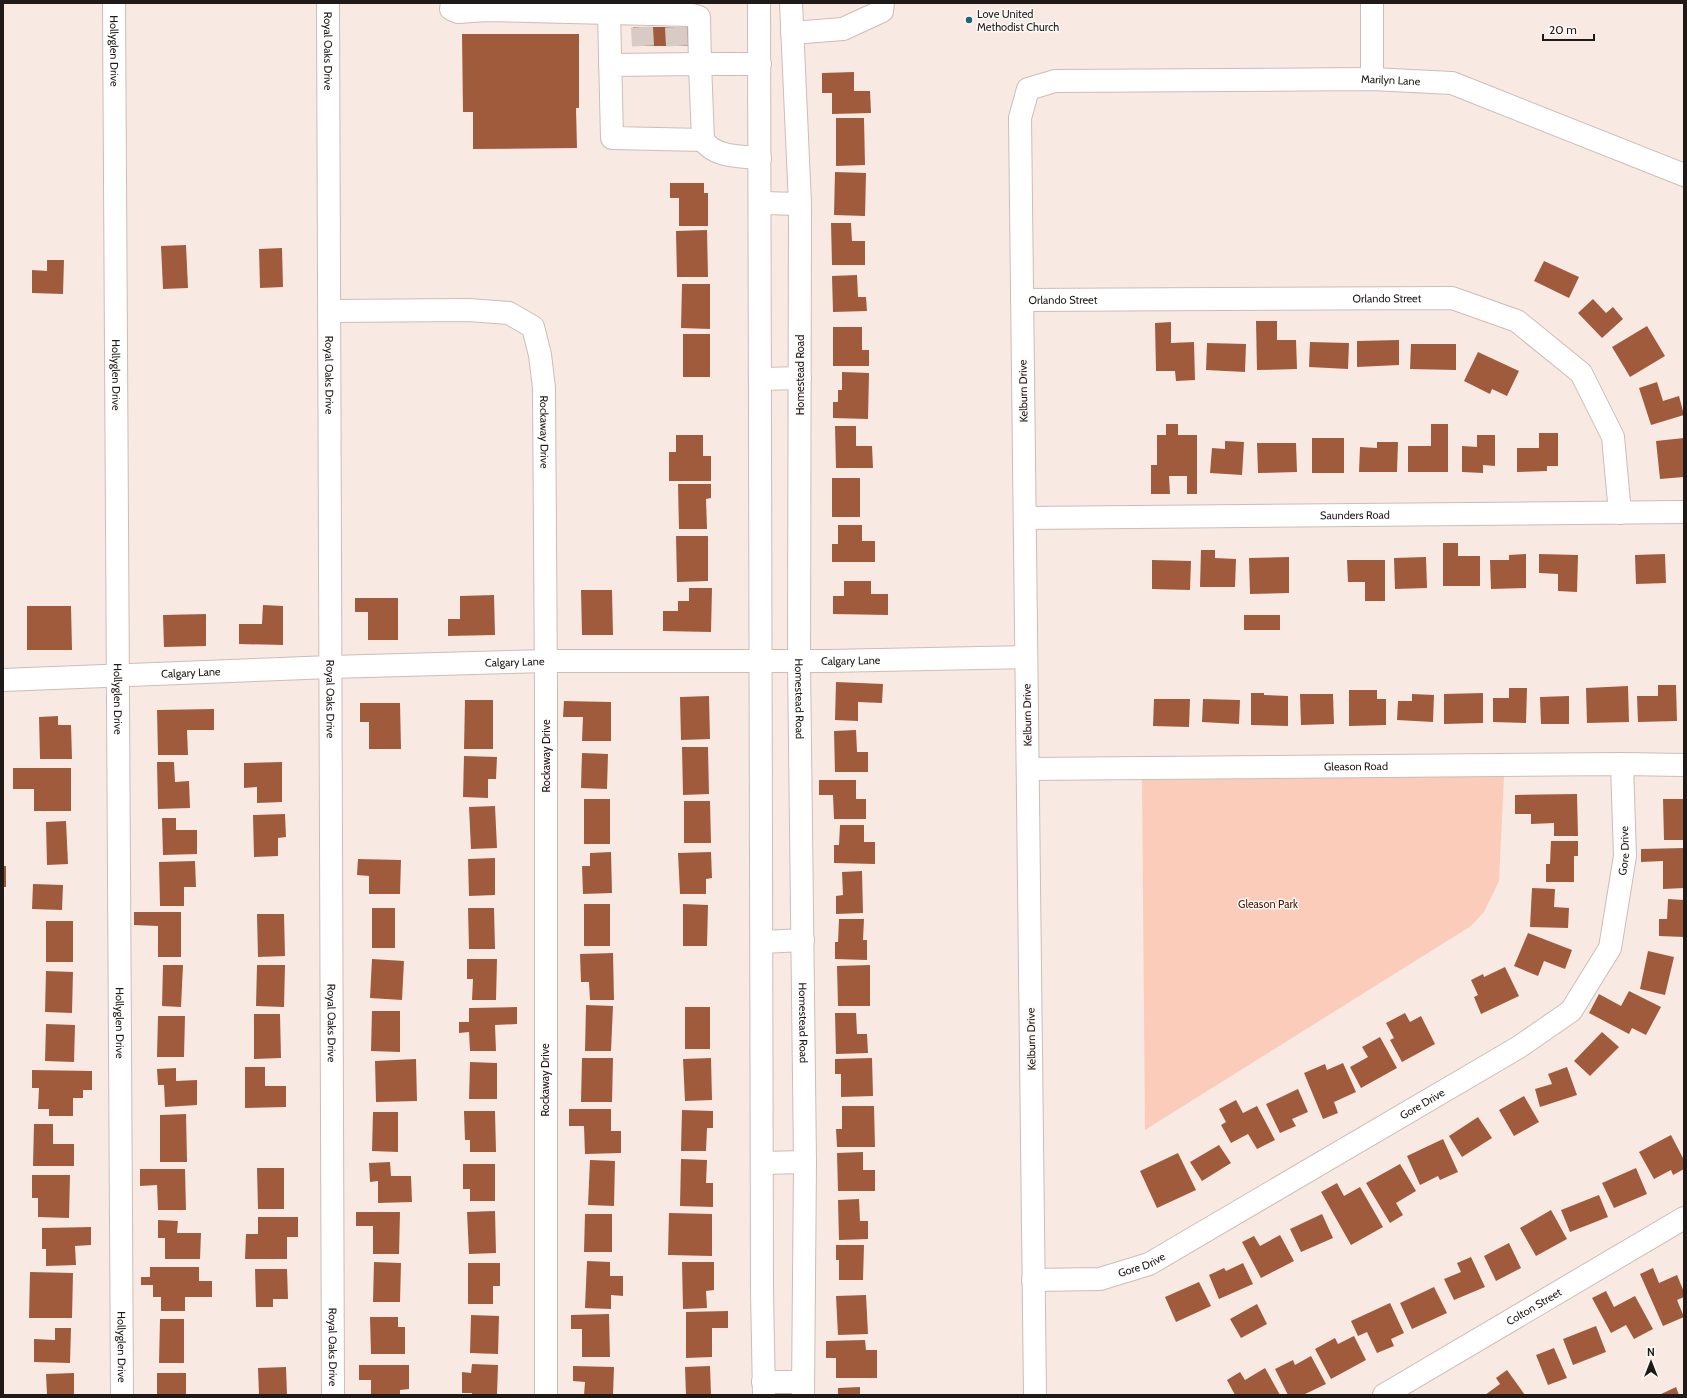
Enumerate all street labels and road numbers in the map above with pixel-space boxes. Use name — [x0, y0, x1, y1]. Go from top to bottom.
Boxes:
street label: Royal Oaks Drive — [321, 12, 335, 91]
street label: Hollyglen Drive — [107, 15, 121, 87]
street label: Marilyn Lane — [1361, 72, 1421, 88]
street label: Orlando Street — [1353, 291, 1422, 305]
street label: Orlando Street — [1029, 293, 1098, 307]
street label: Homestead Road — [793, 335, 807, 415]
street label: Royal Oaks Drive — [322, 336, 336, 415]
street label: Hollyglen Drive — [109, 339, 123, 411]
street label: Kelburn Drive — [1015, 359, 1031, 422]
street label: Rockaway Drive — [537, 395, 552, 469]
street label: Saunders Road — [1320, 508, 1390, 522]
street label: Calgary Lane — [821, 653, 881, 668]
street label: Calgary Lane — [485, 654, 545, 670]
street label: Homestead Road — [792, 658, 807, 739]
street label: Royal Oaks Drive — [323, 660, 338, 739]
street label: Hollyglen Drive — [111, 663, 125, 735]
street label: Calgary Lane — [161, 664, 221, 681]
street label: Kelburn Drive — [1019, 683, 1035, 746]
street label: Rockaway Drive — [539, 719, 553, 793]
street label: Gleason Road — [1324, 759, 1388, 774]
street label: Gore Drive — [1615, 825, 1632, 876]
street label: Homestead Road — [796, 982, 811, 1063]
street label: Royal Oaks Drive — [325, 984, 339, 1063]
street label: Hollyglen Drive — [113, 987, 127, 1059]
street label: Kelburn Drive — [1023, 1007, 1039, 1070]
street label: Rockaway Drive — [538, 1043, 552, 1117]
street label: Gore Drive — [1397, 1085, 1447, 1122]
street label: Gore Drive — [1116, 1249, 1168, 1280]
street label: Colton Street — [1504, 1285, 1564, 1328]
street label: Royal Oaks Drive — [326, 1308, 340, 1387]
street label: Hollyglen Drive — [115, 1311, 129, 1383]

